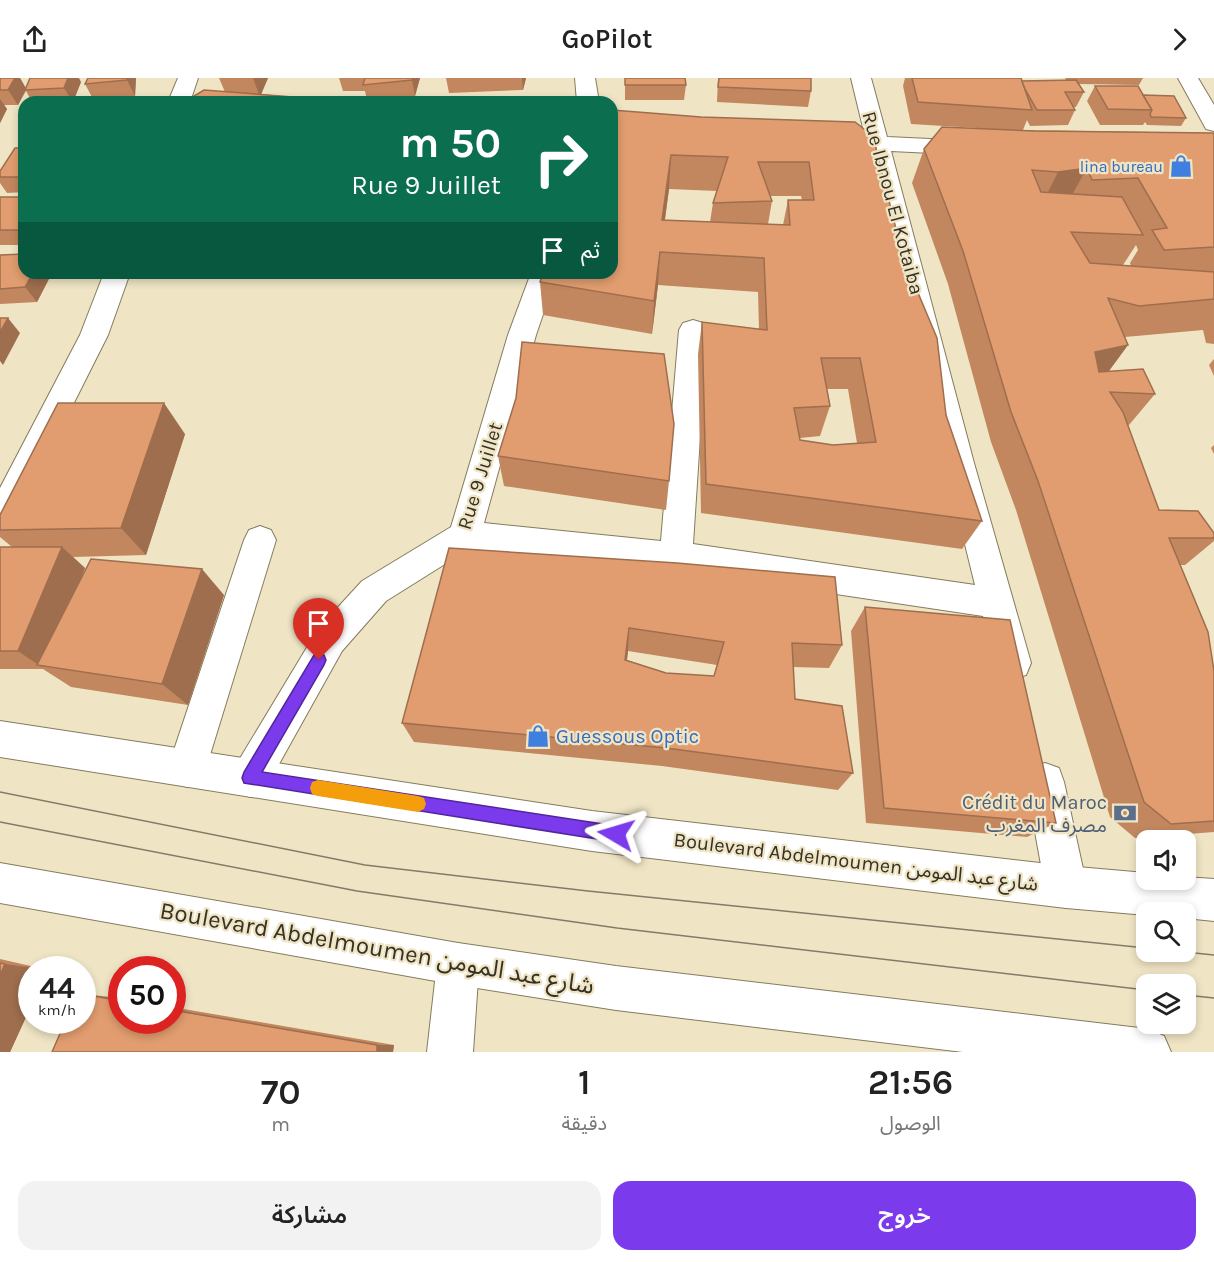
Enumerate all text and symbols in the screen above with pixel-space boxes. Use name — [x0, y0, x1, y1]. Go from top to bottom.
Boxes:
icon: share — [18, 23, 51, 56]
text: GoPilot — [562, 23, 652, 55]
icon: forward — [1163, 23, 1196, 56]
street label: Rue Ibnou El Kotaiba — [857, 109, 929, 297]
text: 50 m — [399, 118, 501, 168]
icon: right — [522, 120, 600, 198]
shop icon: lina bureau — [1168, 153, 1194, 179]
place label: lina bureau — [1080, 157, 1163, 176]
text: Rue 9 Juillet — [351, 169, 501, 201]
icon: arrive — [536, 234, 569, 267]
text: ثم — [581, 238, 600, 264]
street label: Rue 9 Juillet — [453, 419, 507, 532]
pin — [293, 598, 344, 660]
icon: arrive — [302, 607, 335, 640]
shop icon: Guessous Optic — [525, 723, 551, 749]
place label: Guessous Optic — [556, 725, 699, 748]
place label: Crédit du Maroc مصرف المغرب — [962, 791, 1107, 837]
bank icon: Crédit du Maroc مصرف المغرب — [1112, 800, 1138, 826]
position arrow — [584, 802, 648, 866]
street label: Boulevard Abdelmoumen شارع عبد المومن — [672, 828, 1040, 899]
map controls — [1136, 830, 1196, 1034]
button: sound — [1136, 830, 1196, 890]
street label: Boulevard Abdelmoumen شارع عبد المومن — [157, 896, 596, 1003]
button: search — [1136, 902, 1196, 962]
speed limit sign: 50 — [108, 956, 186, 1034]
text: 44 — [39, 970, 75, 1006]
button: layers — [1136, 974, 1196, 1034]
text: km/h — [38, 1001, 76, 1019]
text: 1 — [578, 1061, 590, 1103]
text: 21:56 — [868, 1061, 953, 1103]
text: 70 — [261, 1071, 301, 1113]
text: دقيقة — [561, 1112, 607, 1135]
text: الوصول — [880, 1112, 941, 1135]
text: m — [271, 1113, 290, 1136]
button: مشاركة — [18, 1181, 601, 1250]
button: خروج — [613, 1181, 1196, 1250]

